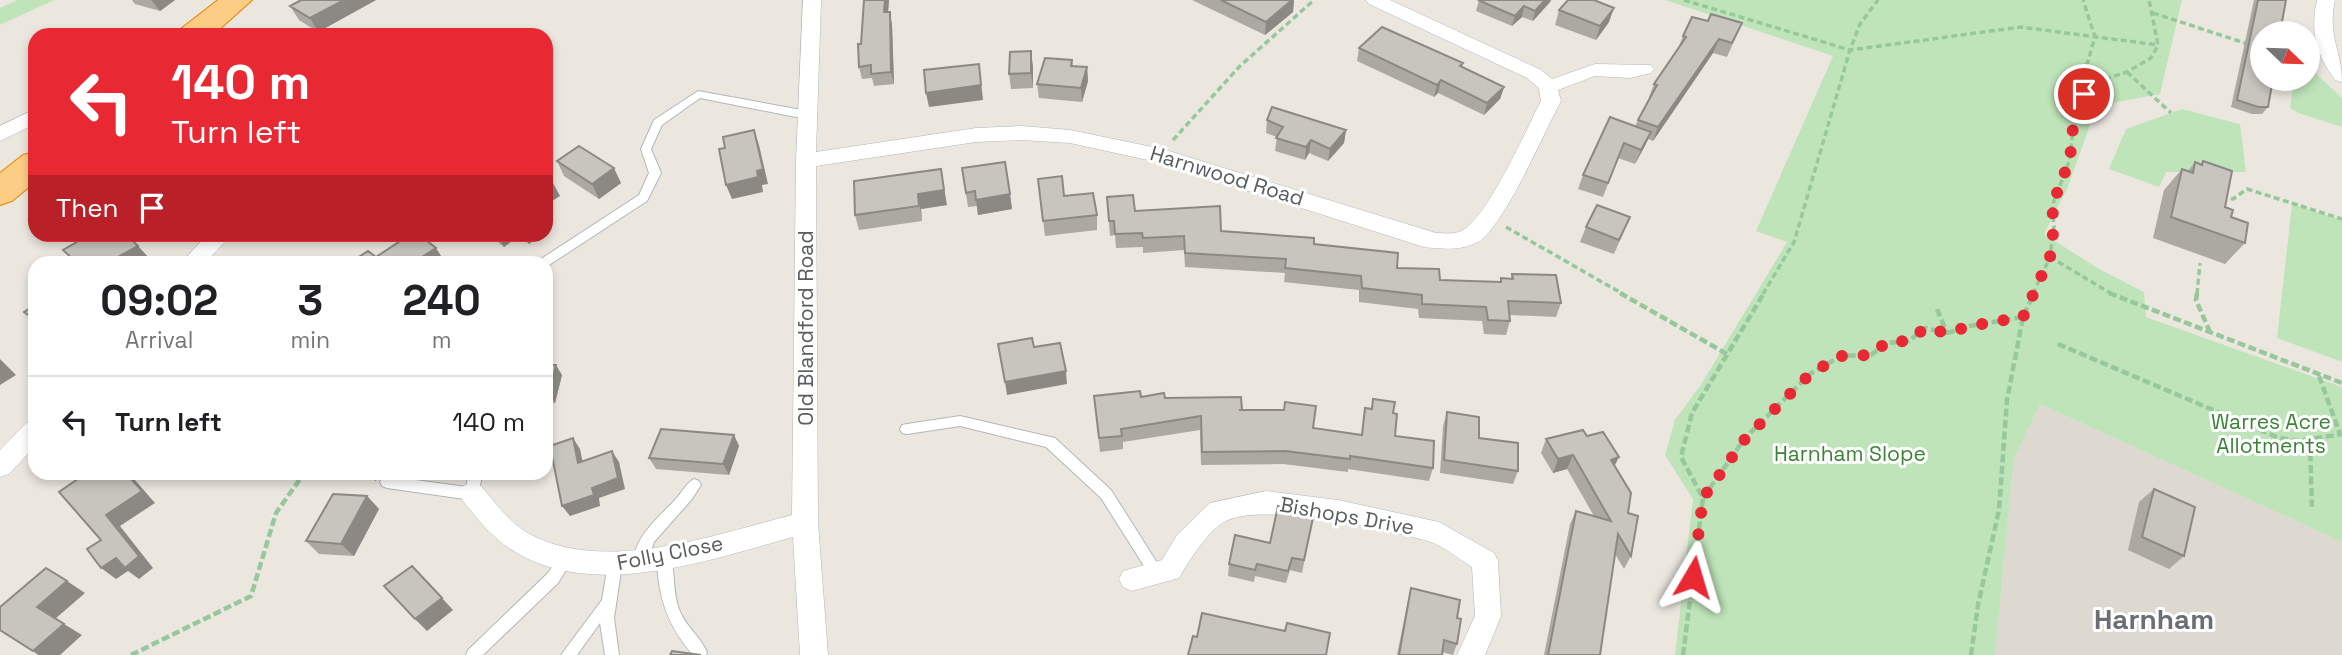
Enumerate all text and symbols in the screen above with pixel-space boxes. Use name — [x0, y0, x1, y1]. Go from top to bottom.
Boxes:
north arrow — [2250, 21, 2320, 91]
map controls — [2250, 21, 2320, 91]
text: 140 m — [171, 51, 310, 113]
icon: left — [56, 56, 147, 147]
pin — [2054, 64, 2114, 124]
icon: arrive — [2065, 75, 2103, 113]
text: Turn left — [171, 112, 301, 152]
street label: Harnwood Road — [1147, 139, 1307, 212]
icon: arrive — [133, 189, 171, 227]
text: Then — [56, 191, 119, 225]
street label: Old Blandford Road — [792, 230, 819, 426]
text: 09:02 — [100, 274, 218, 327]
text: 3 — [298, 274, 323, 327]
text: 240 — [402, 274, 481, 327]
text: Arrival — [125, 325, 193, 355]
text: min — [291, 325, 330, 355]
text: m — [432, 325, 451, 355]
icon: left — [56, 403, 94, 441]
text: Turn left — [115, 405, 222, 439]
text: 140 m — [452, 405, 525, 439]
park label: Warres Acre Allotments — [2211, 408, 2331, 459]
park label: Harnham Slope — [1774, 440, 1926, 467]
street label: Bishops Drive — [1278, 490, 1417, 541]
street label: Folly Close — [614, 529, 725, 576]
position arrow — [1656, 540, 1730, 614]
district label: Harnham — [2094, 601, 2214, 637]

